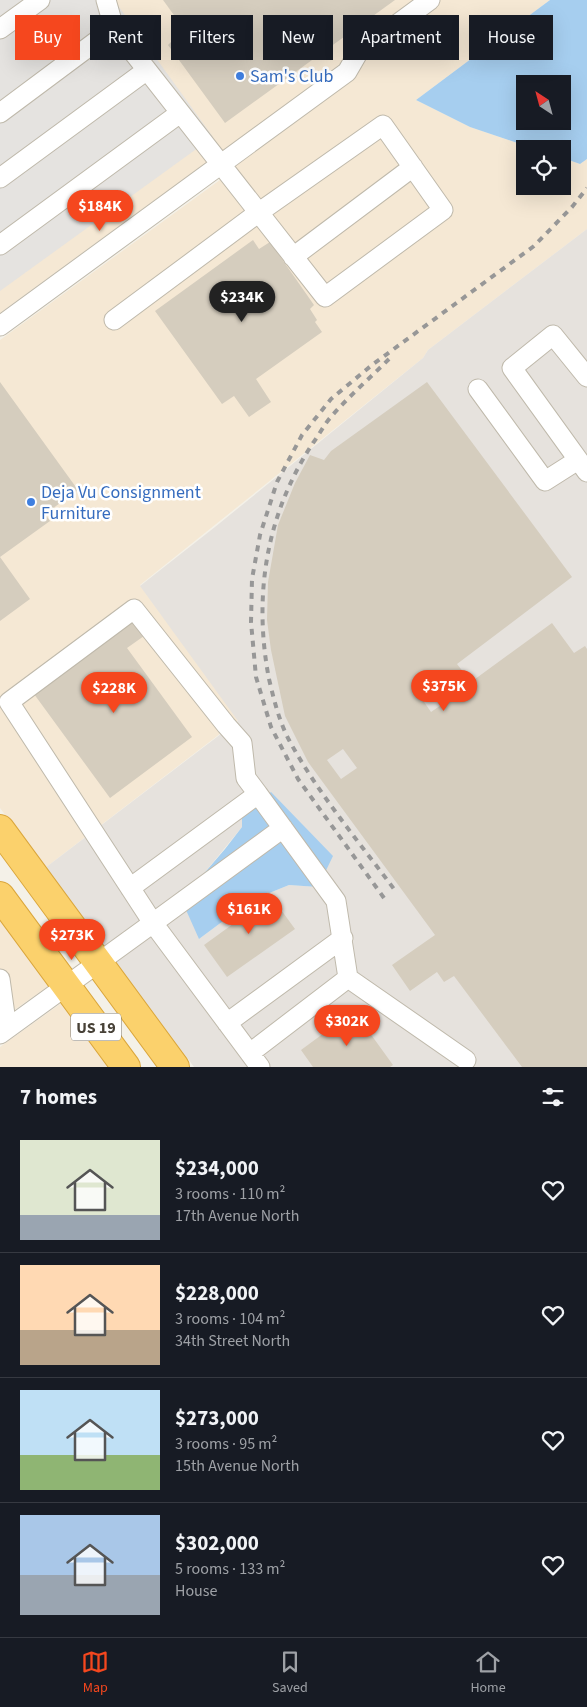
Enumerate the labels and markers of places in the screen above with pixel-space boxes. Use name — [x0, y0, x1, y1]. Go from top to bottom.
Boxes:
place label: Sam's Club — [250, 64, 334, 89]
marker: Sam's Club — [234, 70, 246, 82]
pin: $184K — [65, 190, 135, 232]
pin: $234K — [207, 280, 277, 323]
place label: Deja Vu Consignment Furniture — [41, 480, 201, 526]
marker: Deja Vu Consignment Furniture — [25, 496, 37, 508]
pin: $375K — [409, 670, 479, 712]
pin: $228K — [79, 672, 149, 714]
pin: $161K — [214, 892, 284, 935]
pin: $273K — [37, 918, 107, 961]
pin: $302K — [312, 1004, 382, 1047]

